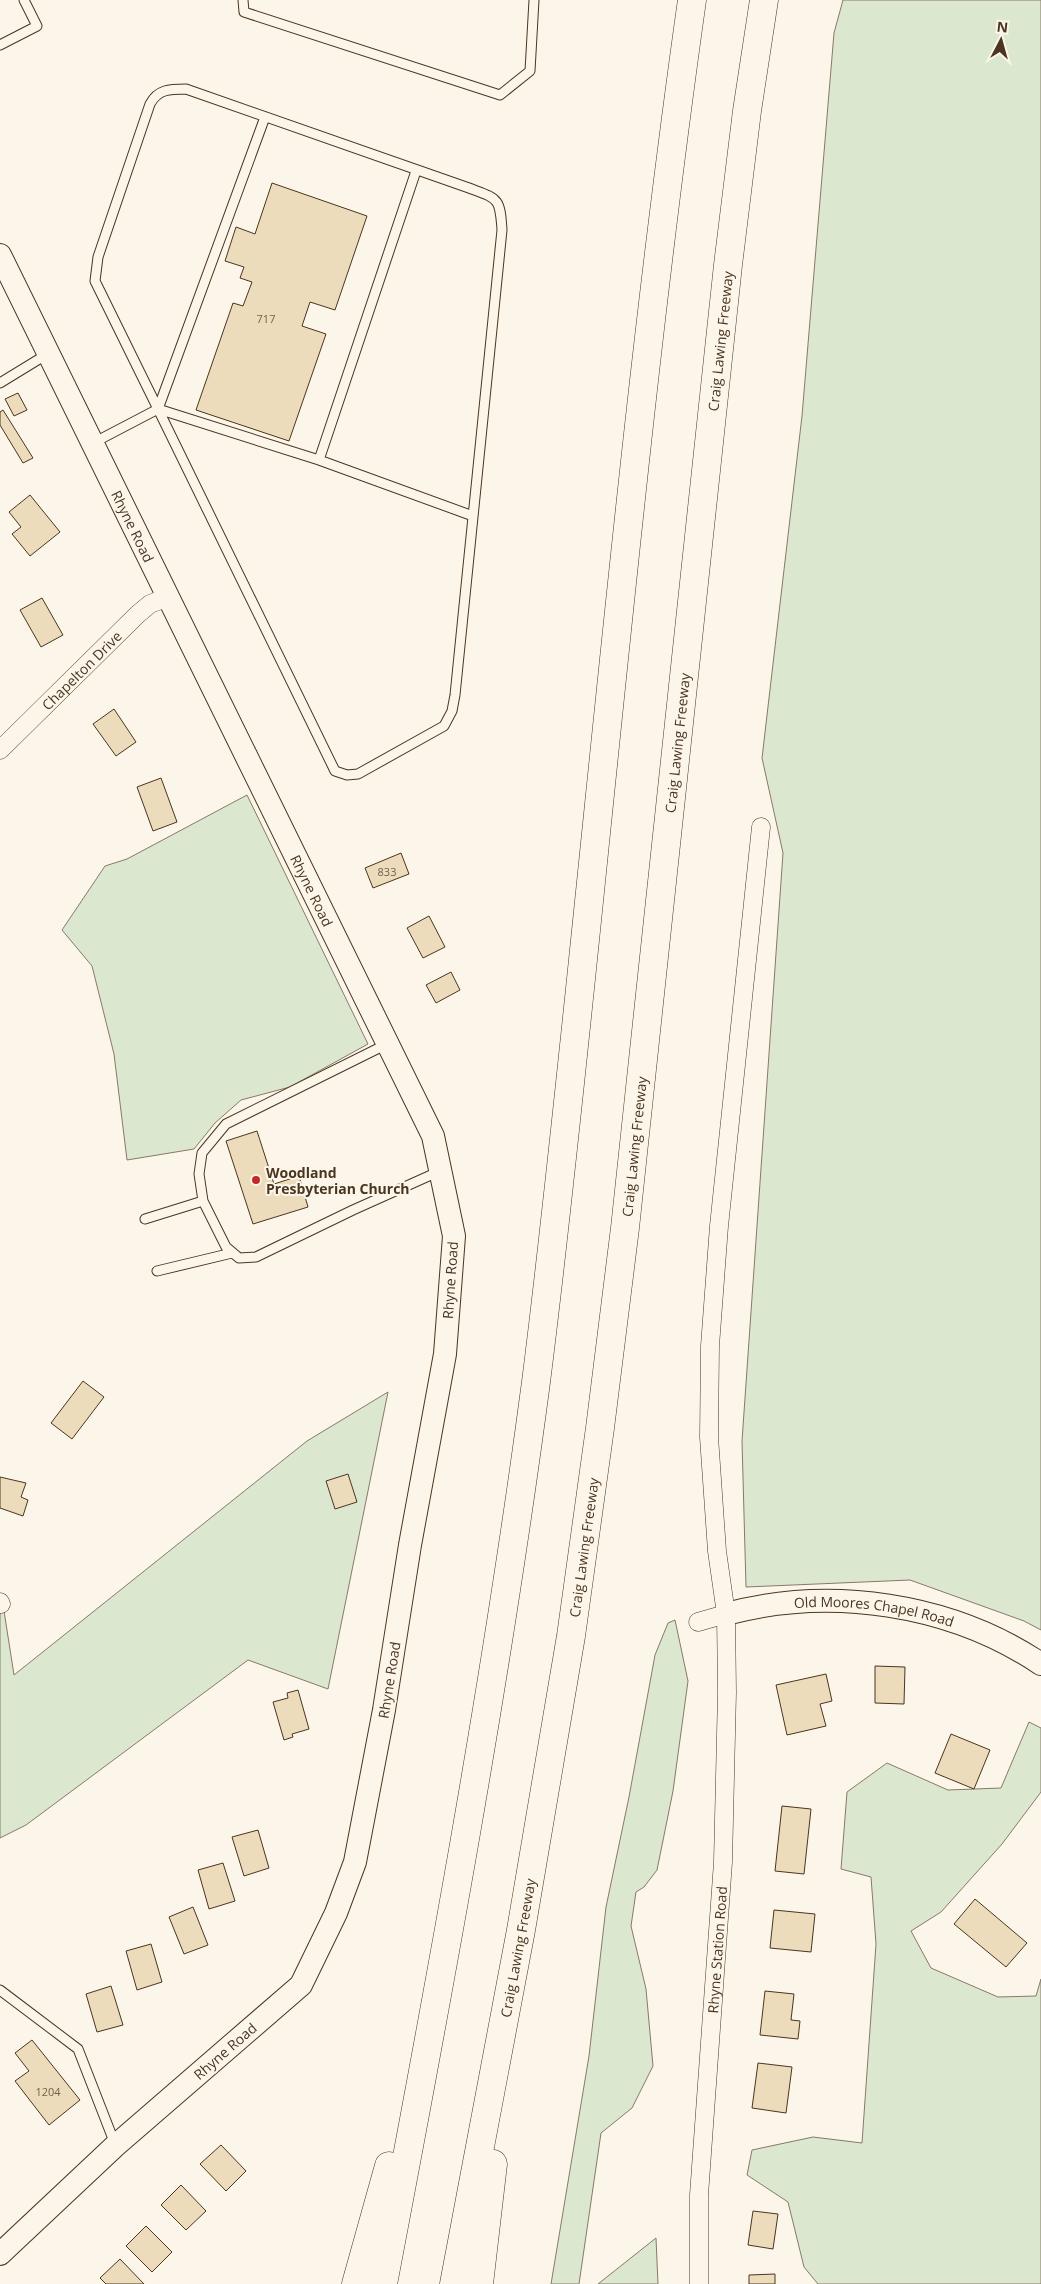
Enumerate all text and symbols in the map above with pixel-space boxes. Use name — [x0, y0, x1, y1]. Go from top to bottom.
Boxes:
north arrow — [976, 15, 1026, 65]
text: N — [996, 17, 1009, 37]
street label: Craig Lawing Freeway — [703, 269, 737, 412]
house number: 717 — [257, 311, 275, 326]
street label: Rhyne Road — [108, 487, 159, 565]
street label: Chapelton Drive — [37, 626, 125, 714]
street label: Craig Lawing Freeway — [660, 671, 694, 814]
street label: Rhyne Road — [287, 851, 338, 929]
house number: 833 — [378, 864, 396, 879]
street label: Craig Lawing Freeway — [617, 1075, 651, 1218]
place label: Woodland Presbyterian Church — [266, 1163, 410, 1198]
marker: Woodland Presbyterian Church — [250, 1174, 262, 1186]
street label: Rhyne Road — [438, 1241, 462, 1319]
street label: Craig Lawing Freeway — [564, 1475, 603, 1618]
street label: Old Moores Chapel Road — [793, 1591, 957, 1630]
street label: Rhyne Road — [374, 1640, 404, 1720]
street label: Craig Lawing Freeway — [495, 1876, 539, 2019]
street label: Rhyne Station Road — [703, 1885, 731, 2014]
street label: Rhyne Road — [189, 2018, 261, 2084]
house number: 1204 — [35, 2084, 61, 2099]

